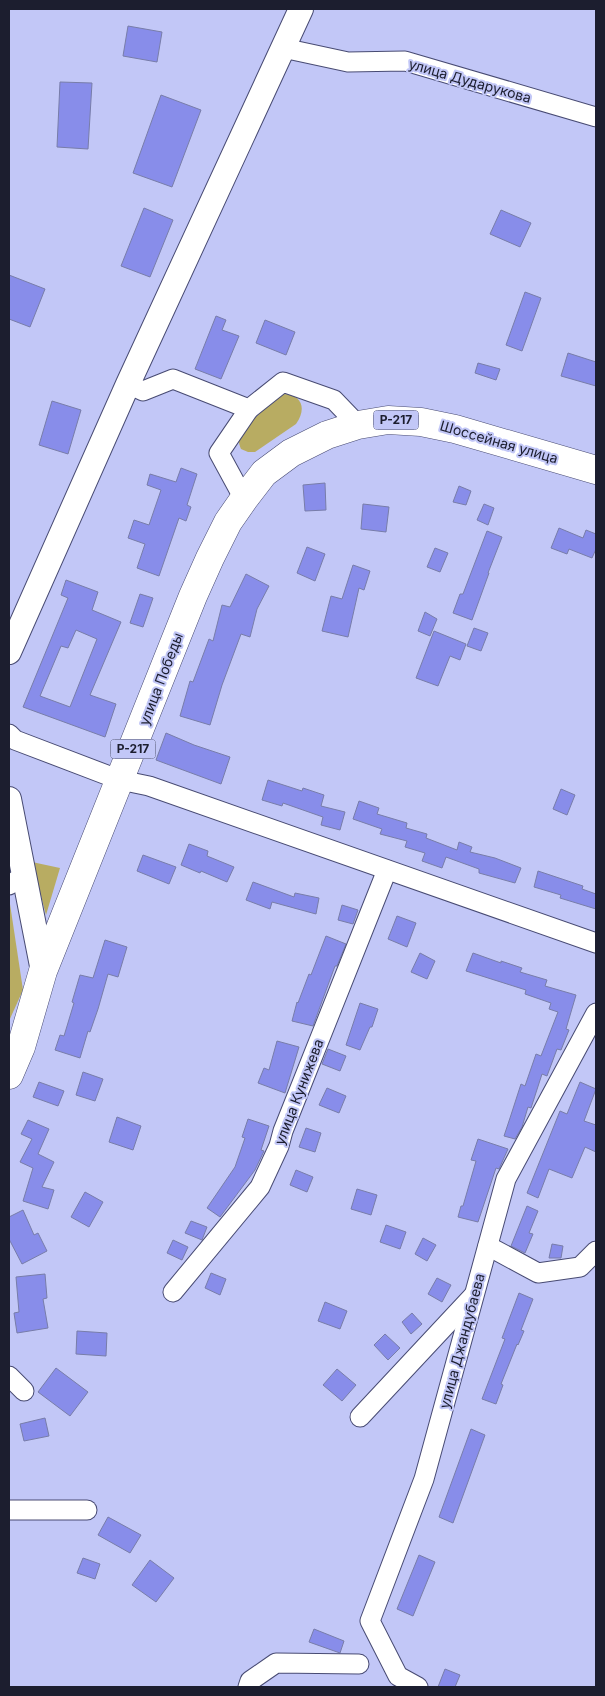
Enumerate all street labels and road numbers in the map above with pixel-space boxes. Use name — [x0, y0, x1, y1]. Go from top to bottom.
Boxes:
street label: улица Дударукова — [407, 55, 533, 106]
road number: Р-217 — [374, 410, 418, 430]
street label: Шоссейная улица — [438, 417, 560, 466]
street label: улица Победы — [135, 630, 186, 728]
road number: Р-217 — [110, 740, 156, 759]
street label: улица Кунижева — [271, 1037, 327, 1147]
street label: улица Джандубаева — [435, 1271, 488, 1410]

